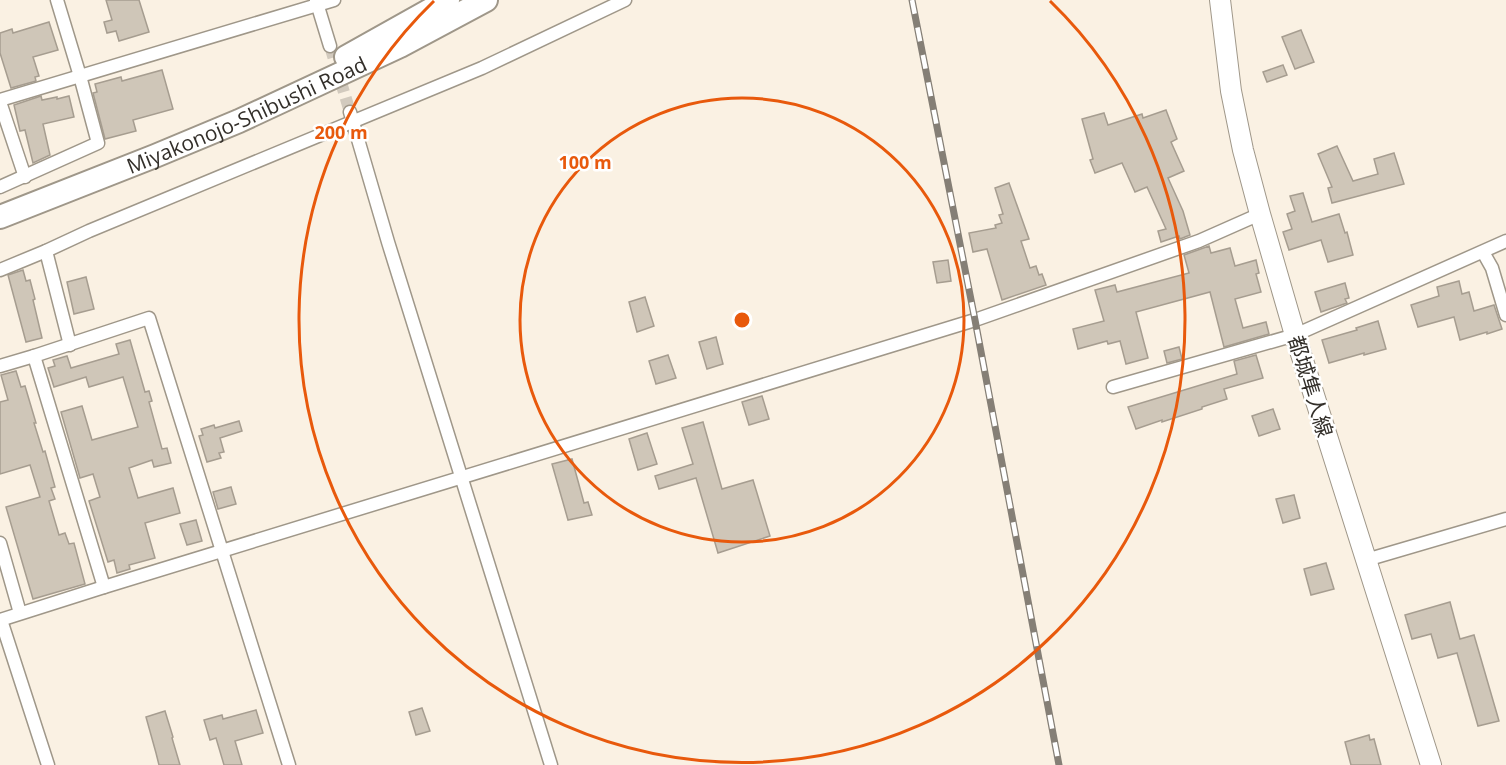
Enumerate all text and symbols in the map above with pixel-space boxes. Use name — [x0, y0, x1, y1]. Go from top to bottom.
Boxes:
street label: Miyakonojo-Shibushi Road — [123, 50, 371, 180]
text: 200 m — [314, 120, 368, 144]
text: 100 m — [558, 150, 612, 174]
centre of rings — [732, 310, 752, 330]
street label: 都城隼人線 — [1282, 332, 1340, 440]

